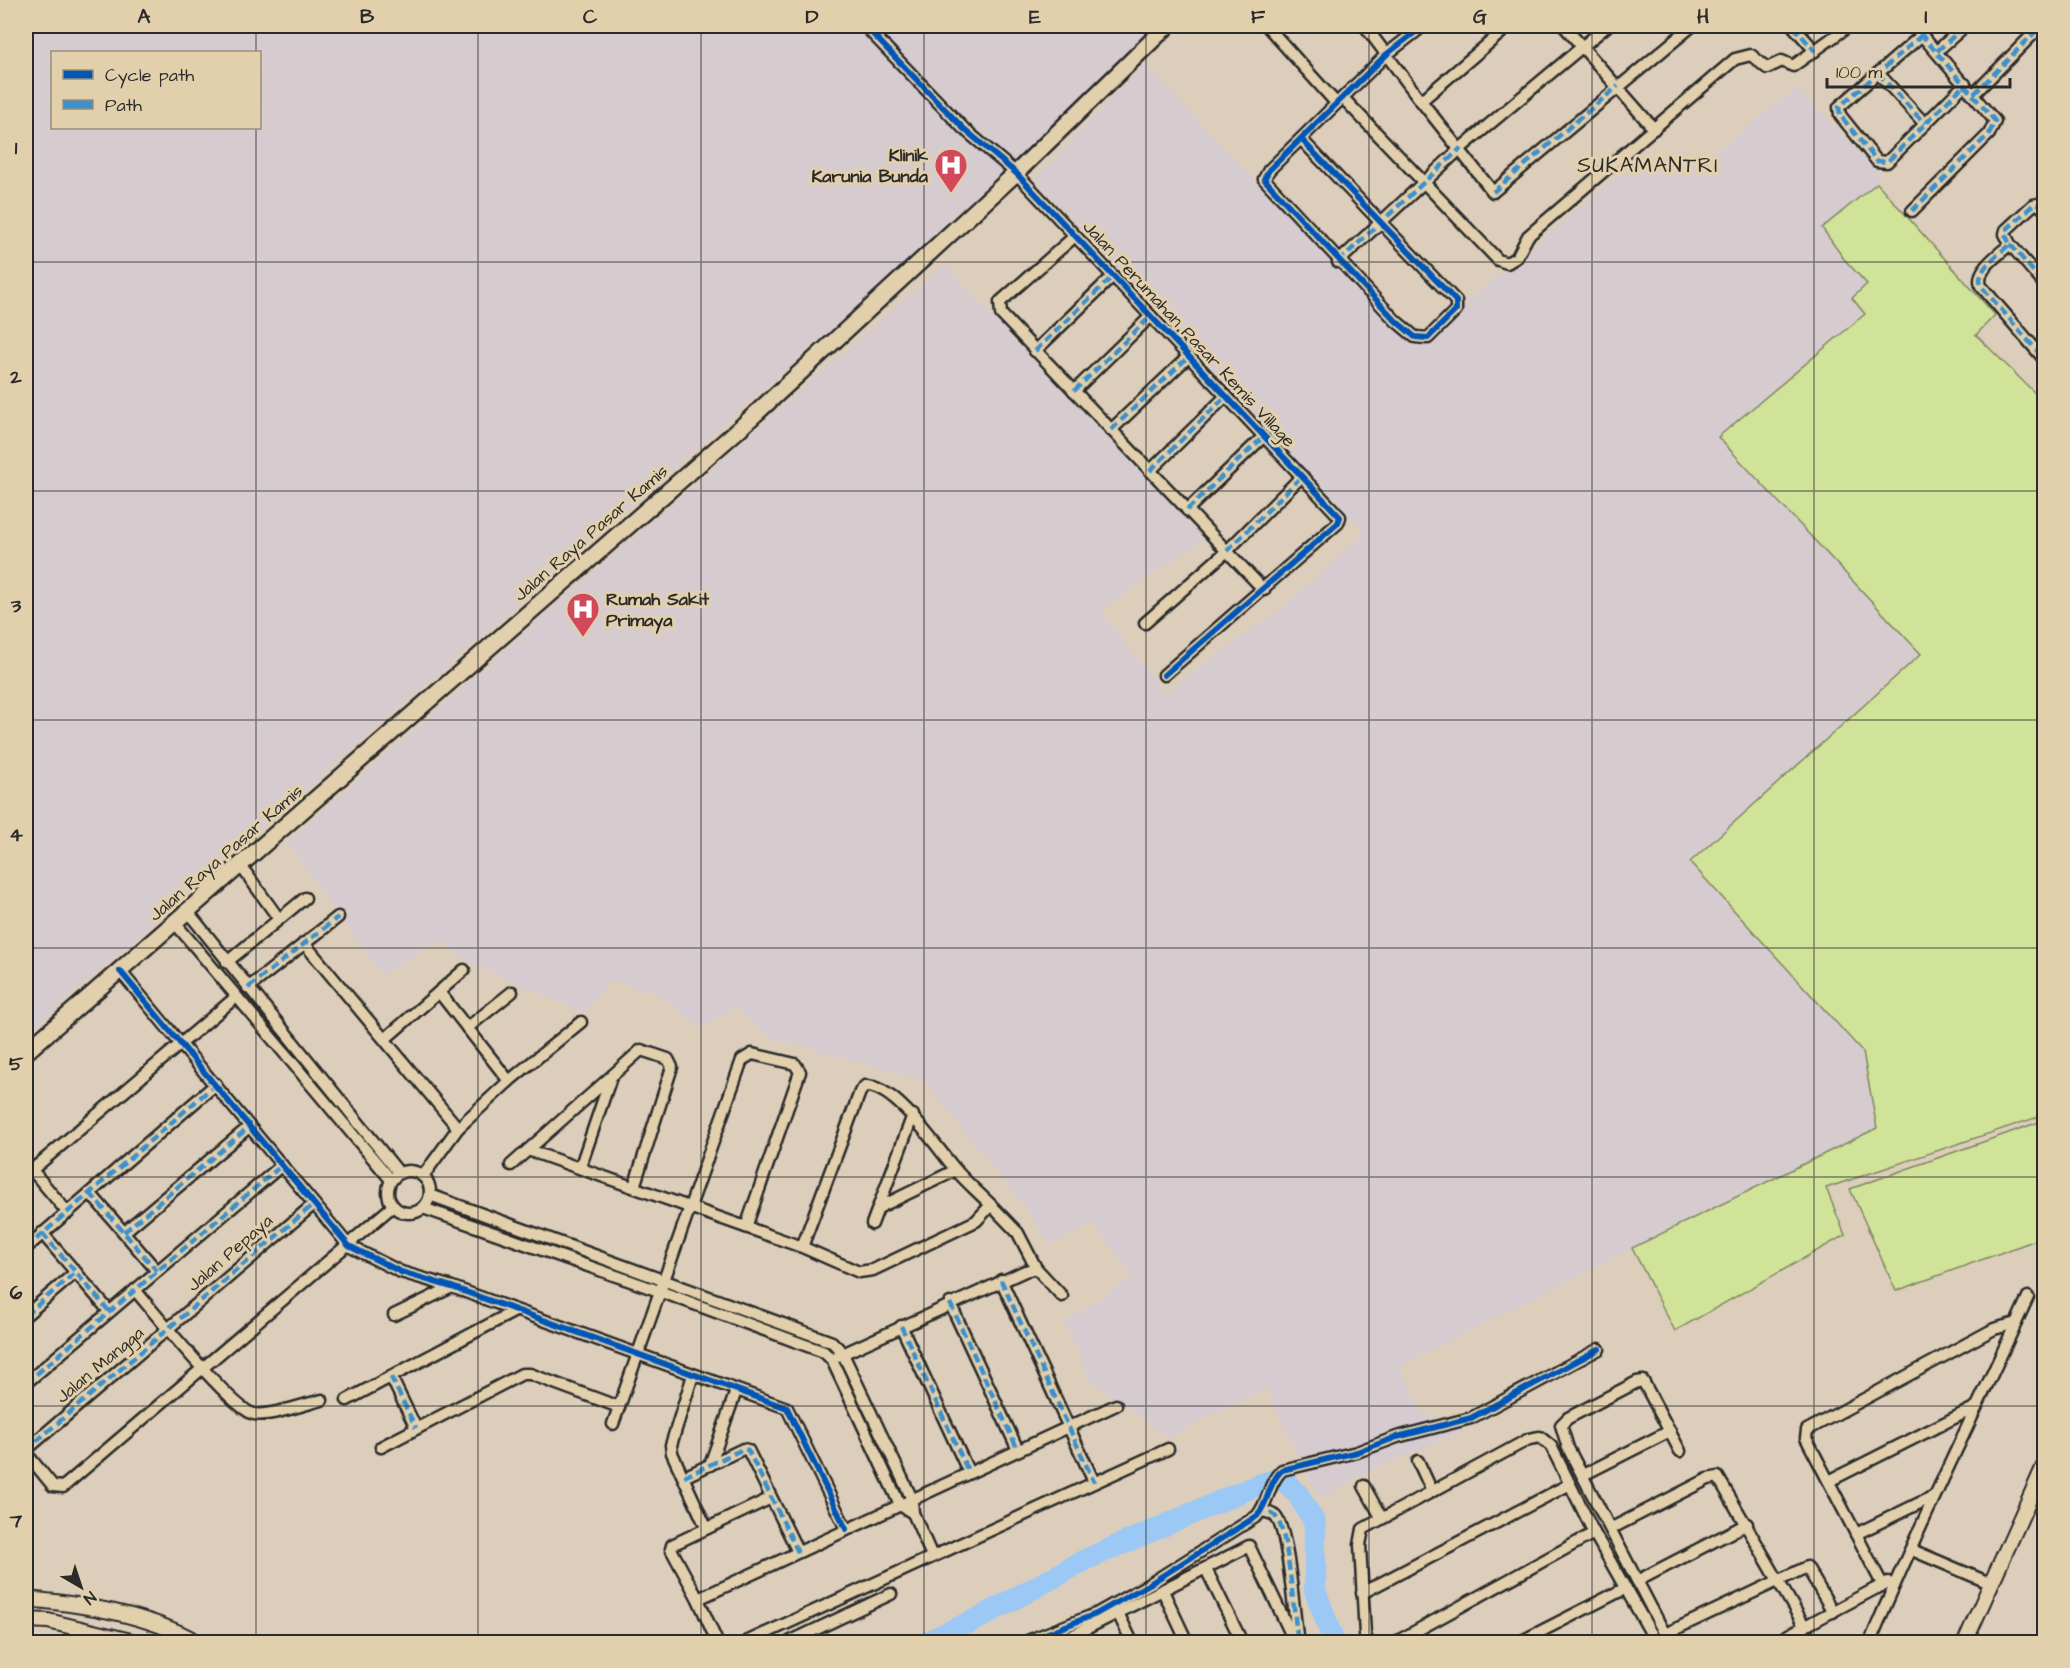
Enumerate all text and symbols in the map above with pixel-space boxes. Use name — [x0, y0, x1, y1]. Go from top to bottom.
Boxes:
text: A — [138, 3, 151, 31]
text: B — [360, 3, 375, 31]
text: C — [583, 3, 598, 31]
text: D — [806, 3, 819, 31]
text: E — [1029, 3, 1041, 31]
text: F — [1251, 3, 1266, 31]
text: G — [1473, 3, 1487, 31]
text: H — [1697, 3, 1709, 31]
text: I — [1924, 3, 1928, 31]
legend — [51, 51, 261, 129]
scale bar — [1827, 51, 2010, 89]
text: 100 m — [1836, 60, 1882, 85]
text: Cycle path — [105, 63, 194, 89]
text: Path — [105, 93, 142, 118]
text: 1 — [15, 134, 18, 162]
place label: Klinik Karunia Bunda — [811, 143, 929, 189]
hospital icon: Klinik Karunia Bunda — [933, 147, 969, 194]
district label: SUKAMANTRI — [1577, 151, 1719, 180]
street label: Jalan Perumahan Pasar Kemis Village — [1076, 215, 1301, 454]
text: 2 — [9, 363, 22, 391]
street label: Jalan Raya Pasar Kamis — [508, 459, 674, 608]
place label: Rumah Sakit Primaya — [606, 587, 710, 634]
hospital icon: Rumah Sakit Primaya — [565, 591, 601, 638]
text: 3 — [10, 592, 22, 620]
street label: Jalan Raya Pasar Kamis — [143, 779, 309, 928]
text: 4 — [9, 821, 23, 849]
text: 5 — [9, 1050, 24, 1078]
street label: Jalan Pepaya — [182, 1209, 279, 1298]
text: 6 — [10, 1279, 23, 1307]
street label: Jalan Mangga — [51, 1321, 150, 1410]
text: 7 — [9, 1507, 23, 1535]
north arrow — [51, 1557, 111, 1617]
text: N — [79, 1586, 101, 1610]

